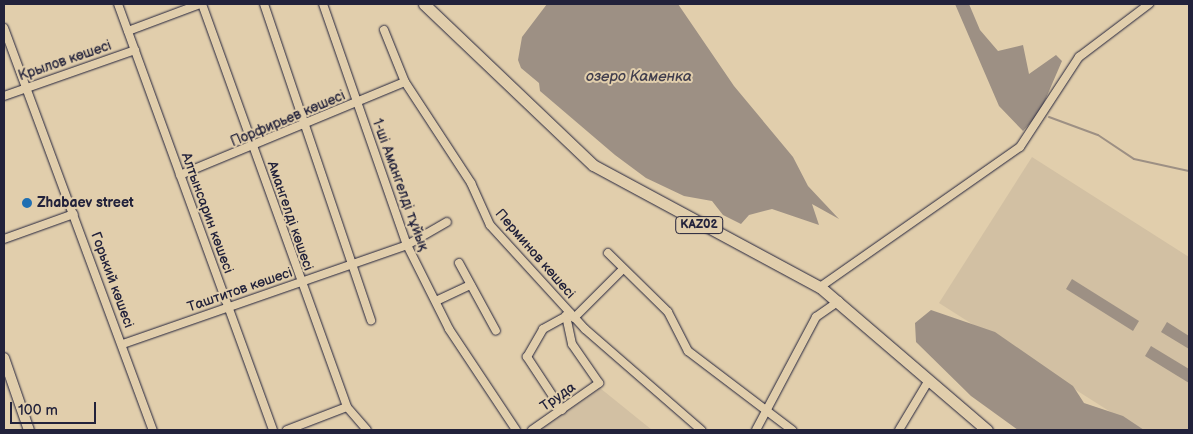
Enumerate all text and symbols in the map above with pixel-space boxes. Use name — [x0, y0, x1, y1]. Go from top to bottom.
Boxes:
street label: Крылов көшесі — [16, 37, 114, 85]
water label: озеро Каменка — [586, 68, 692, 86]
street label: Порфирьев көшесі — [228, 87, 348, 151]
street label: 1-ші Амангелді тұйық — [368, 117, 432, 253]
street label: Алтынсарин көшесі — [177, 150, 237, 276]
street label: Амангелді көшесі — [263, 159, 317, 273]
place label: Zhabaev street — [37, 195, 134, 211]
marker: Zhabaev street — [21, 197, 33, 209]
street label: Перминов көшесі — [491, 206, 579, 302]
road number: KAZ02 — [674, 216, 724, 234]
street label: Горький көшесі — [87, 230, 137, 330]
street label: Таштитов көшесі — [185, 264, 295, 316]
street label: Труда — [537, 379, 579, 415]
scale bar — [12, 392, 99, 424]
text: 100 m — [18, 401, 58, 420]

